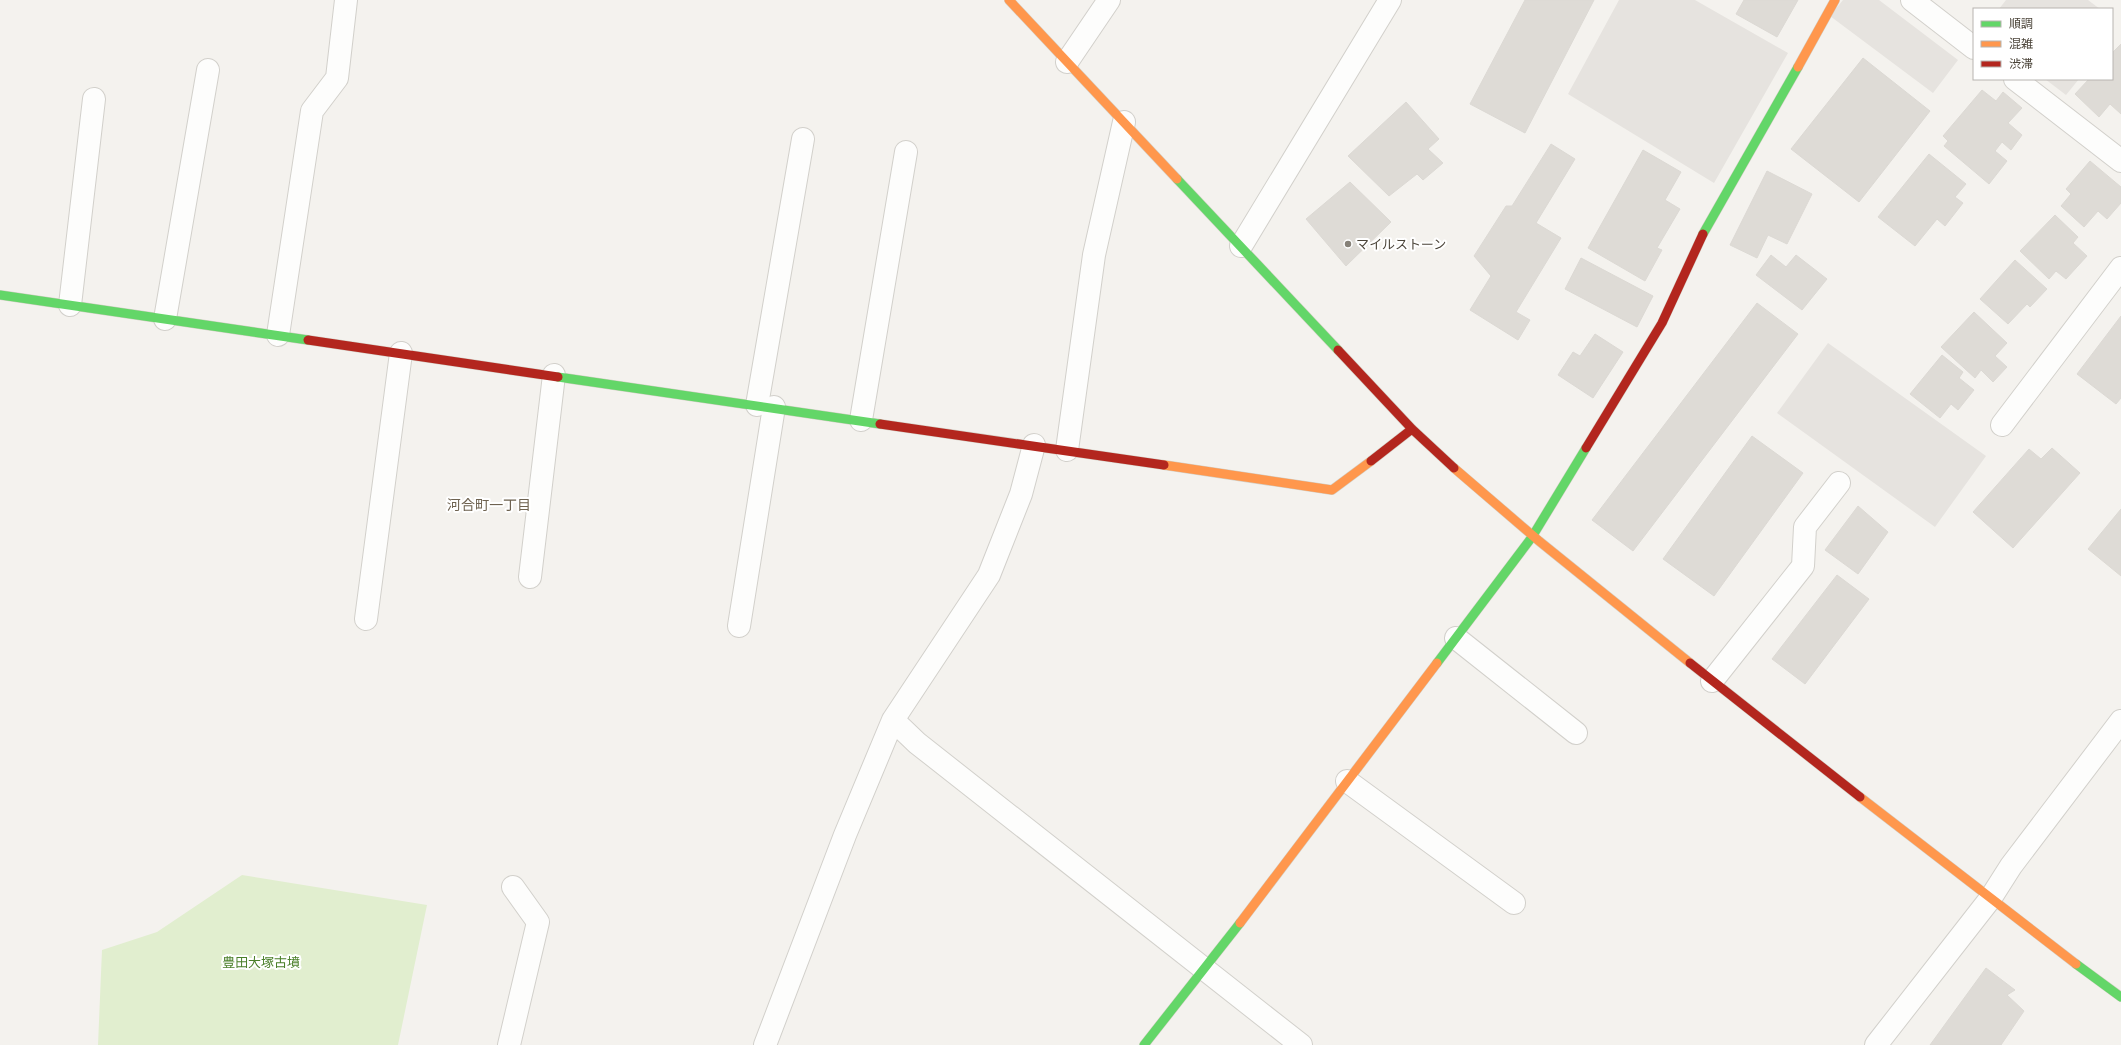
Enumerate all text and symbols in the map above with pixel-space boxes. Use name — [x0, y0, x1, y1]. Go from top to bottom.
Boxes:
legend — [1973, 8, 2113, 80]
text: 順調 — [2009, 17, 2033, 31]
text: 混雑 — [2009, 37, 2033, 51]
text: 渋滞 — [2009, 57, 2033, 71]
place label: マイルストーン — [1356, 237, 1446, 252]
marker: マイルストーン — [1343, 239, 1353, 249]
district label: 河合町一丁目 — [447, 497, 531, 513]
park label: 豊田大塚古墳 — [222, 955, 300, 970]

